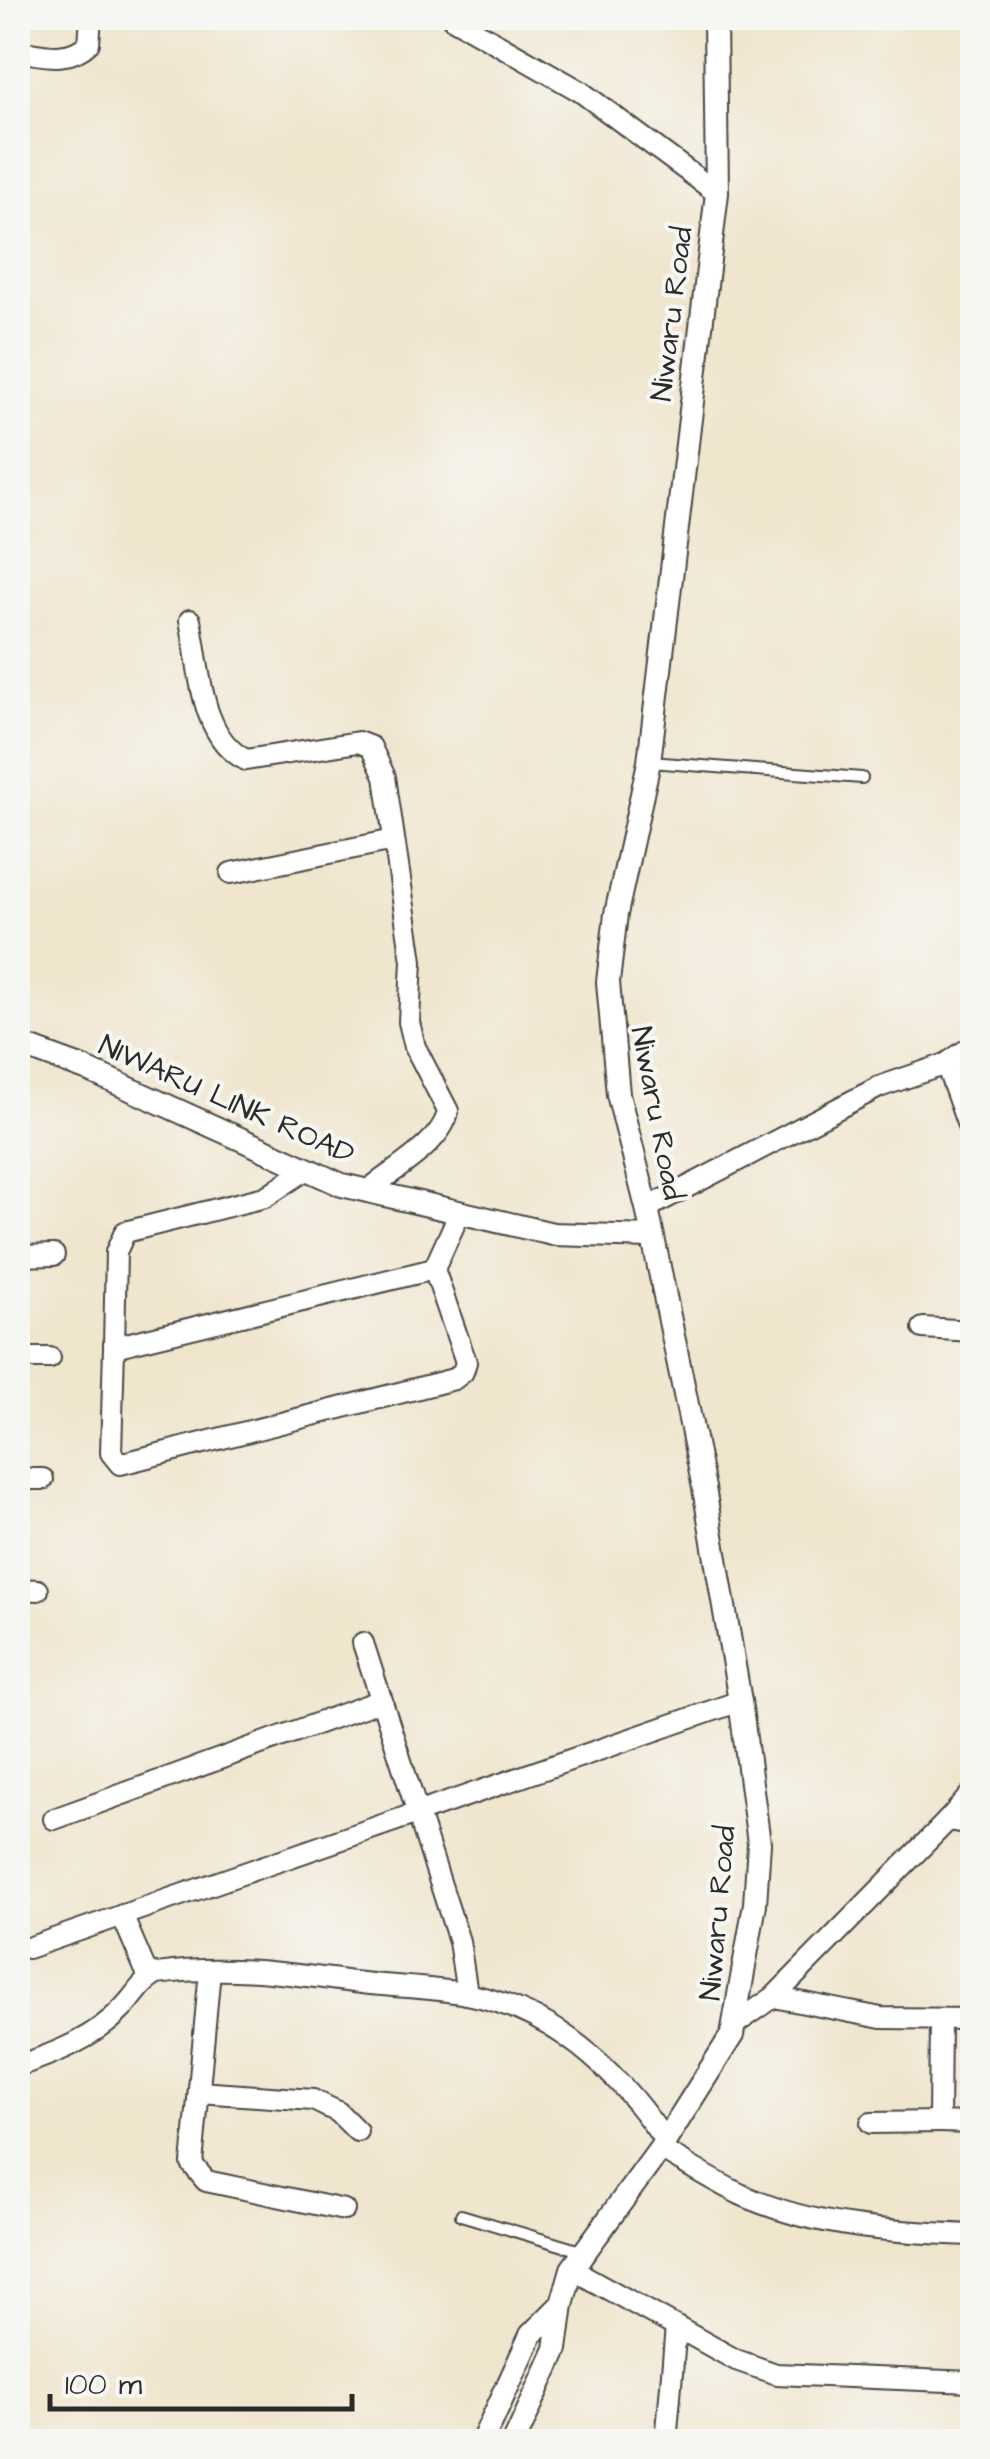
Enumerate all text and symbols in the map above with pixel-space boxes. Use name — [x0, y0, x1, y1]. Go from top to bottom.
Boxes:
street label: Niwaru Road — [640, 224, 704, 404]
street label: Niwaru Road — [620, 1023, 694, 1203]
street label: NIWARU LINK ROAD — [92, 1025, 361, 1175]
street label: Niwaru Road — [689, 1824, 747, 2002]
scale bar — [50, 2349, 352, 2411]
text: 100 m — [65, 2364, 143, 2406]

